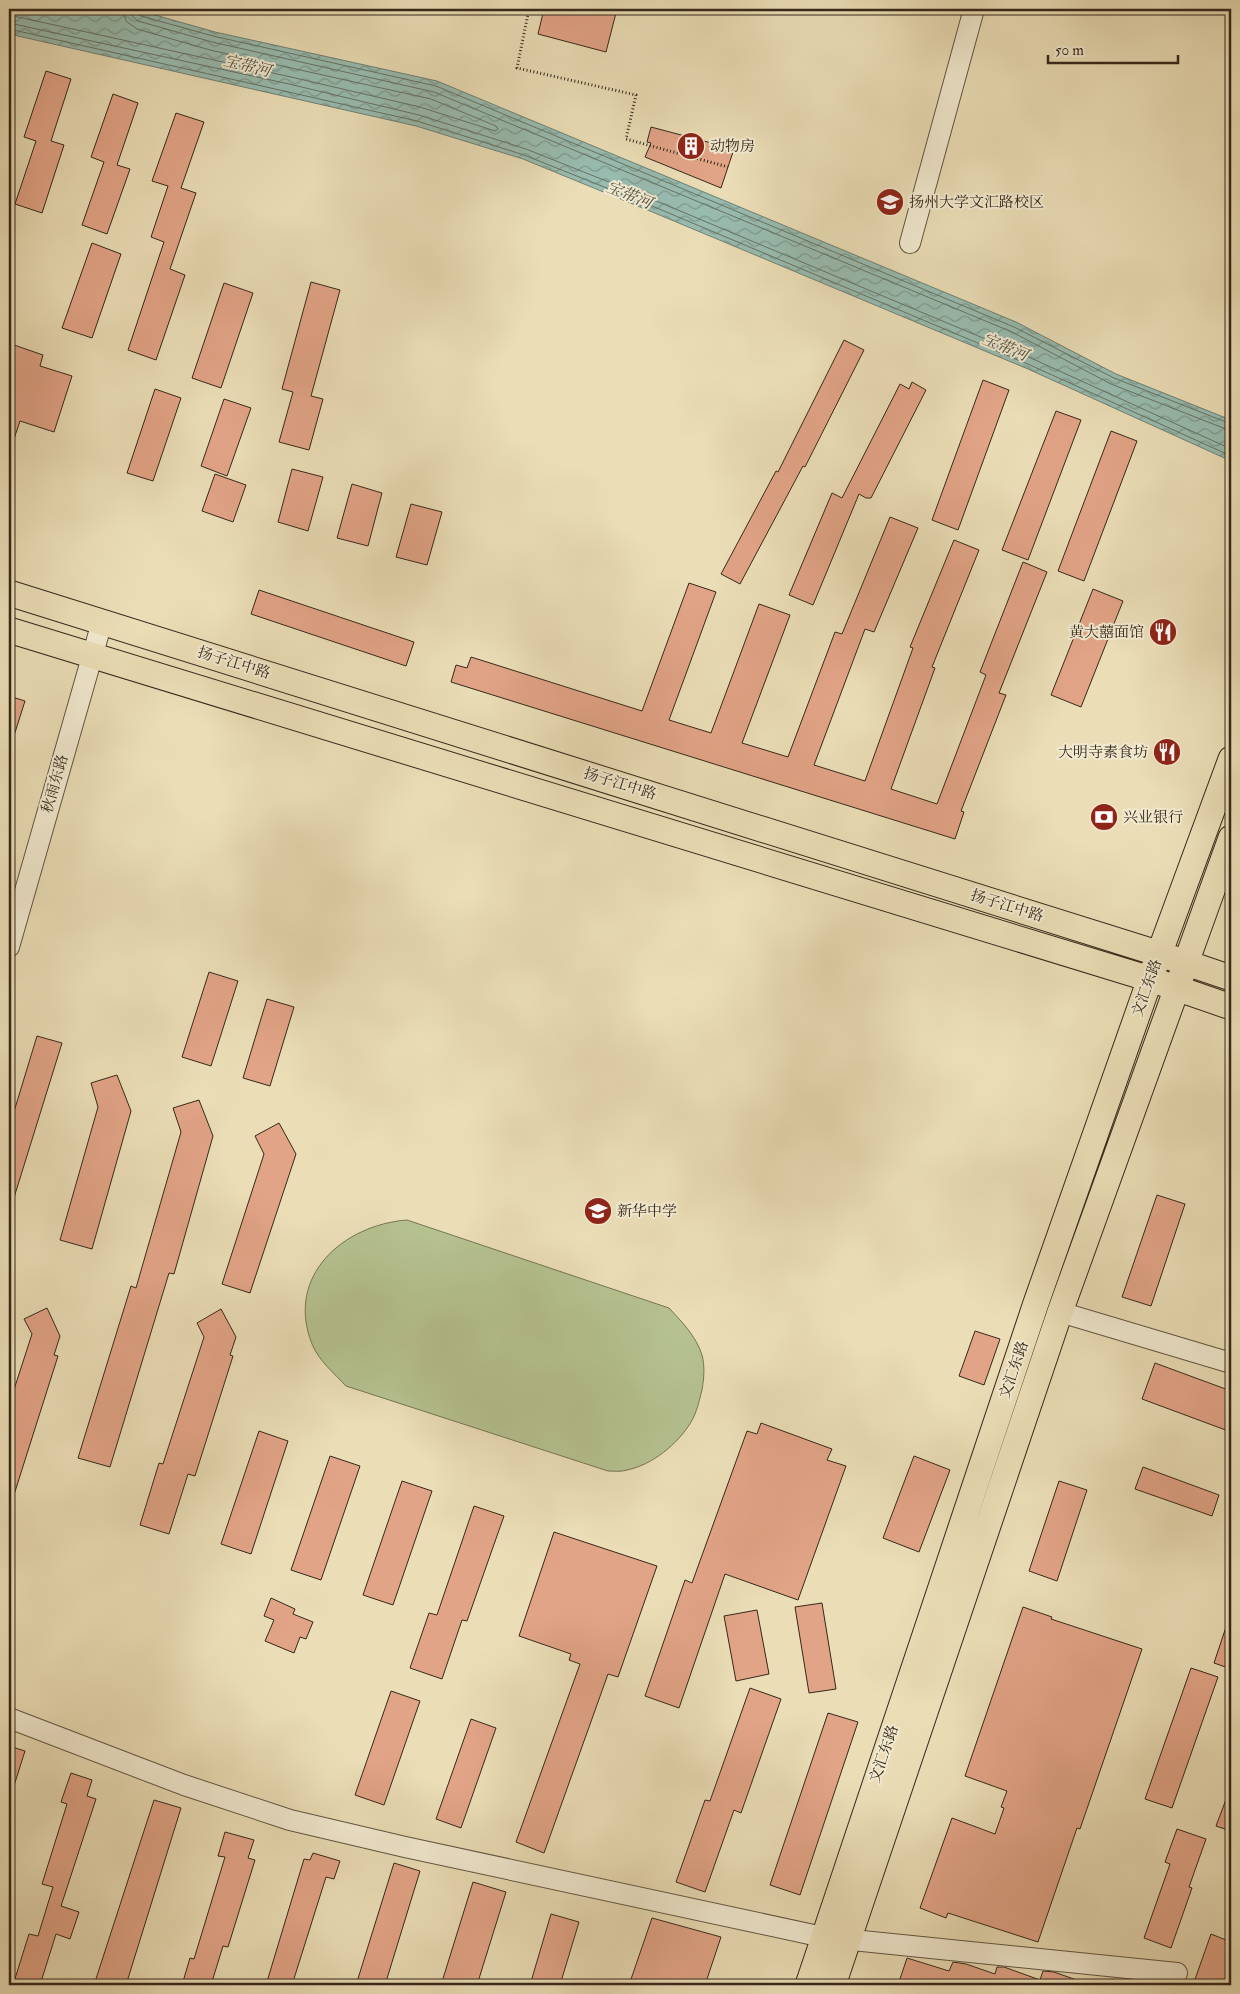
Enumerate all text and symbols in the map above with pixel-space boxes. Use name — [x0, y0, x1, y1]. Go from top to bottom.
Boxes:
scale bar — [1048, 32, 1178, 64]
text: 50 m — [1055, 41, 1084, 60]
water label: 宝带河 — [221, 50, 276, 82]
building icon: 动物房 — [676, 131, 706, 161]
place label: 动物房 — [710, 137, 755, 156]
water label: 宝带河 — [603, 177, 658, 214]
school or university icon: 扬州大学文汇路校区 — [875, 187, 905, 217]
place label: 扬州大学文汇路校区 — [909, 193, 1044, 212]
water label: 宝带河 — [979, 329, 1034, 366]
restaurant icon: 黄大囍面馆 — [1148, 617, 1178, 647]
place label: 黄大囍面馆 — [1069, 623, 1144, 642]
street label: 扬子江中路 — [195, 643, 273, 683]
restaurant icon: 大明寺素食坊 — [1152, 737, 1182, 767]
place label: 大明寺素食坊 — [1058, 743, 1148, 762]
street label: 秋雨东路 — [38, 753, 72, 815]
street label: 扬子江中路 — [581, 764, 659, 804]
bank icon: 兴业银行 — [1089, 802, 1119, 832]
place label: 兴业银行 — [1123, 808, 1183, 827]
street label: 扬子江中路 — [968, 886, 1046, 926]
street label: 文汇东路 — [1128, 957, 1166, 1019]
school or university icon: 新华中学 — [583, 1196, 613, 1226]
place label: 新华中学 — [617, 1202, 677, 1221]
street label: 文汇东路 — [995, 1339, 1033, 1401]
street label: 文汇东路 — [865, 1723, 903, 1785]

